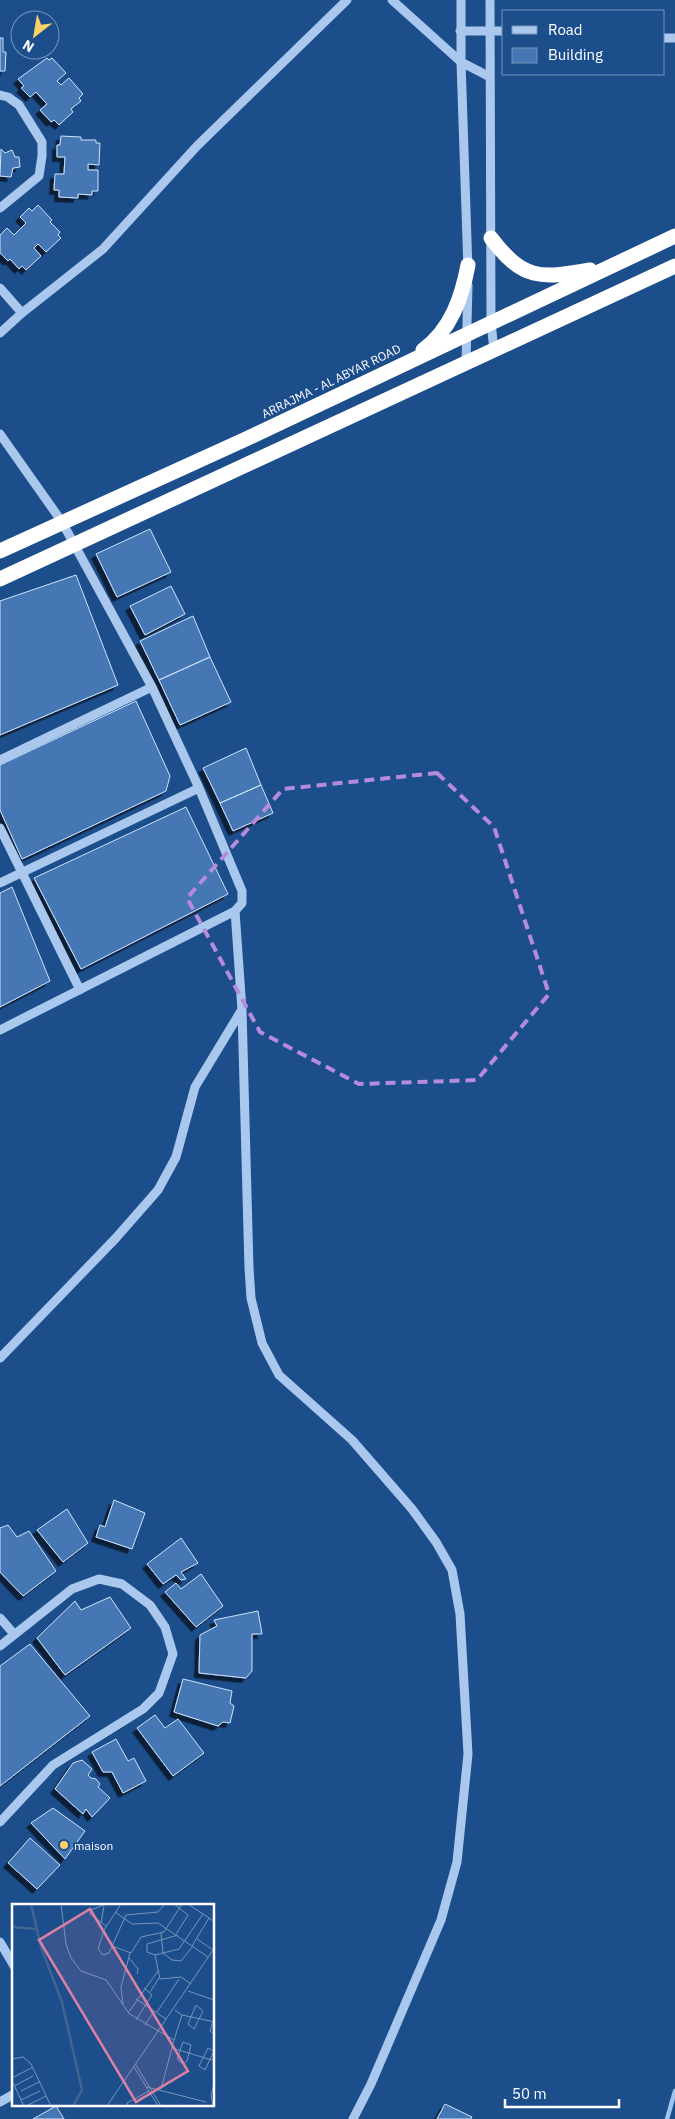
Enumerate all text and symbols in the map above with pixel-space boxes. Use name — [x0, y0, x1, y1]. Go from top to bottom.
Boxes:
north arrow — [10, 10, 60, 60]
legend — [502, 10, 665, 75]
text: Road — [548, 20, 583, 39]
text: N — [19, 36, 37, 56]
text: Building — [548, 45, 603, 64]
street label: ARRAJMA - AL ABYAR ROAD — [259, 341, 403, 421]
place label: maison — [74, 1838, 113, 1853]
marker: maison — [58, 1839, 70, 1851]
inset map — [12, 1904, 215, 2106]
scale bar — [505, 2076, 619, 2108]
text: 50 m — [512, 2084, 547, 2103]

